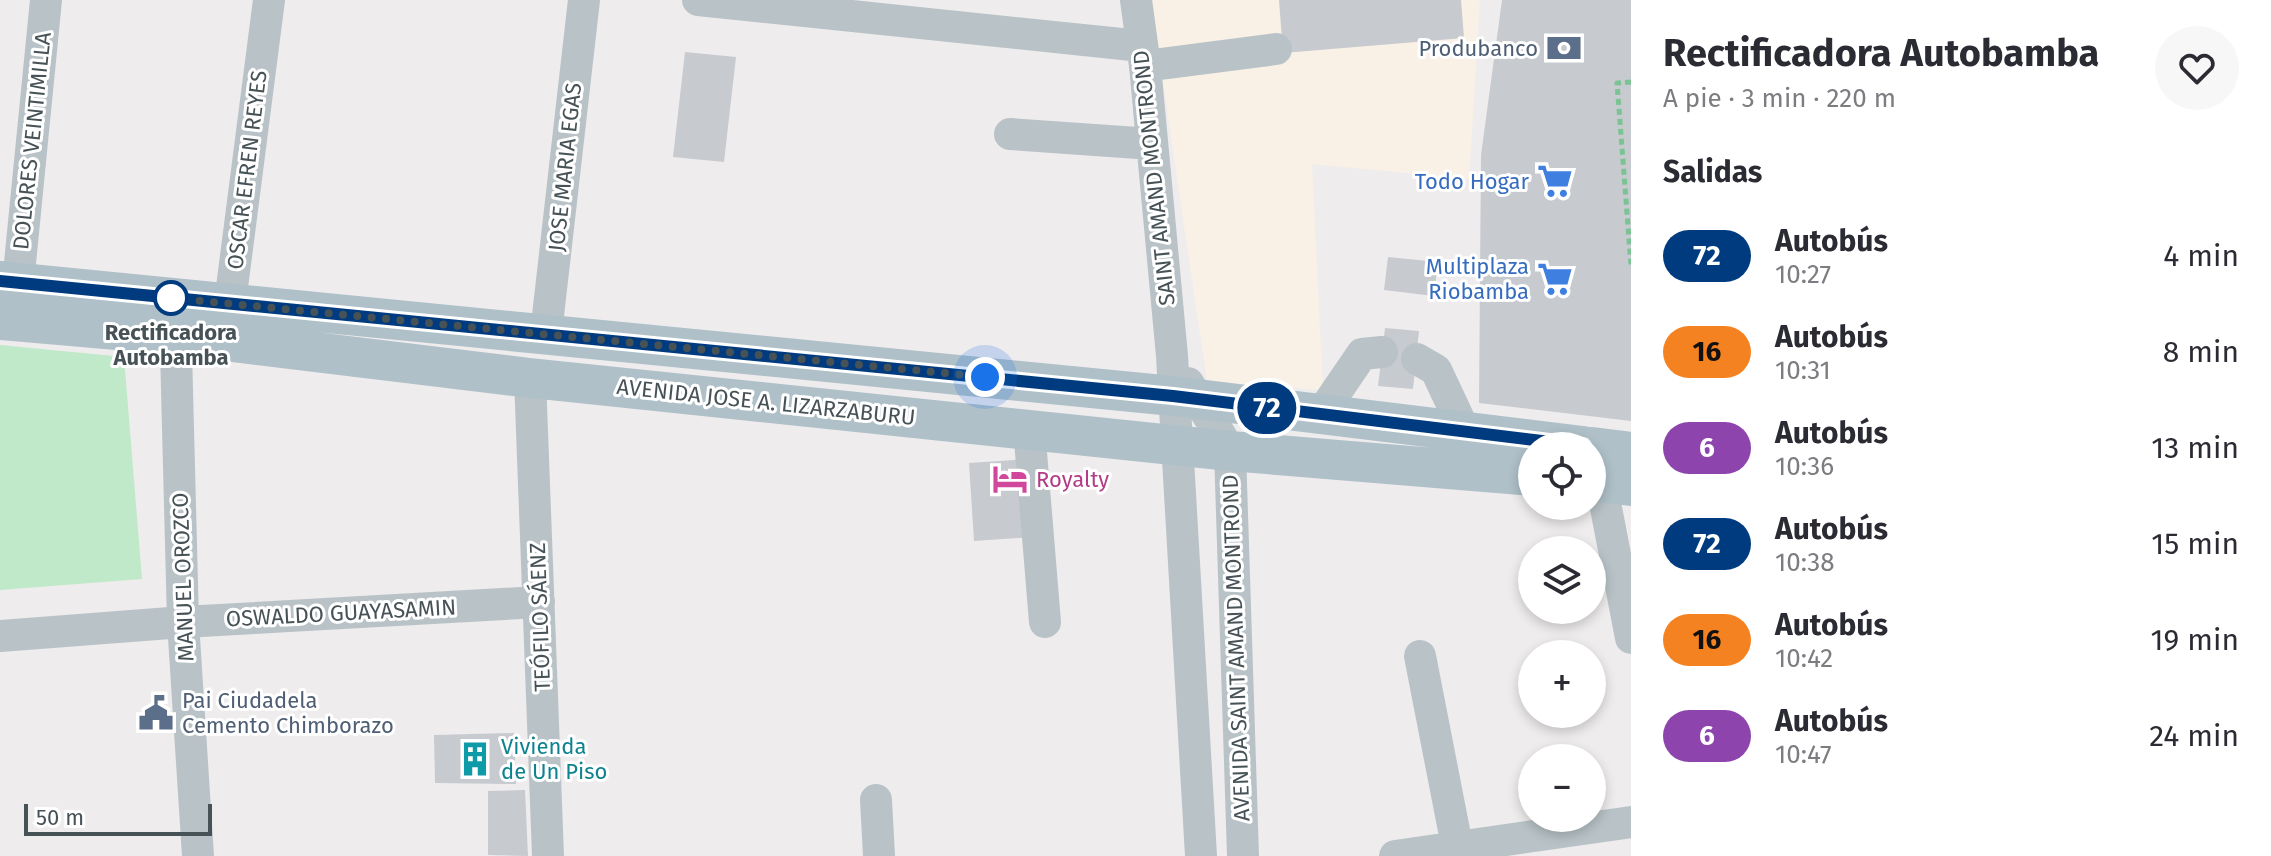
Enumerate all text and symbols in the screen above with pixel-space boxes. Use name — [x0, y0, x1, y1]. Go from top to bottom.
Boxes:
button: heart — [2155, 26, 2239, 110]
bank icon: Produbanco — [1545, 29, 1583, 67]
street label: DOLORES VEINTIMILLA — [7, 30, 57, 251]
text: Rectificadora Autobamba — [1663, 30, 2099, 76]
place label: Produbanco — [1418, 35, 1538, 62]
street label: SAINT AMAND MONTROND — [1127, 49, 1181, 307]
street label: OSCAR EFREN REYES — [221, 69, 273, 271]
street label: JOSE MARIA EGAS — [543, 81, 587, 253]
text: A pie · 3 min · 220 m — [1663, 83, 1896, 114]
text: Salidas — [1663, 154, 1762, 190]
supermarket icon: Todo Hogar — [1536, 162, 1574, 200]
place label: Todo Hogar — [1415, 168, 1530, 195]
text: Autobús — [1775, 223, 1888, 259]
text: 4 min — [2163, 238, 2239, 274]
text: 72 — [1693, 239, 1721, 272]
place label: Multiplaza Riobamba — [1426, 253, 1529, 305]
text: 10:27 — [1775, 259, 1831, 290]
supermarket icon: Multiplaza Riobamba — [1536, 260, 1574, 298]
marker: Rectificadora Autobamba — [154, 281, 188, 315]
place label: Rectificadora Autobamba — [105, 319, 237, 371]
text: Autobús — [1775, 319, 1888, 355]
text: 8 min — [2163, 334, 2239, 370]
text: 16 — [1693, 335, 1721, 368]
text: 10:31 — [1775, 355, 1831, 386]
your location — [965, 357, 1005, 397]
street label: AVENIDA JOSE A. LIZARZABURU — [615, 373, 917, 431]
line badge: 72 — [1231, 382, 1303, 434]
text: 72 — [1253, 391, 1281, 424]
text: Autobús — [1775, 415, 1888, 451]
text: 13 min — [2151, 430, 2239, 466]
text: 6 — [1699, 431, 1715, 464]
map controls — [1518, 432, 1606, 832]
button: locate — [1518, 432, 1606, 520]
text: 10:36 — [1775, 451, 1834, 482]
hotel icon: Royalty — [991, 460, 1029, 498]
place label: Royalty — [1036, 466, 1109, 493]
street label: AVENIDA SAINT AMAND MONTROND — [1216, 474, 1256, 822]
street label: MANUEL OROZCO — [167, 492, 199, 662]
text: Autobús — [1775, 511, 1888, 547]
text: 15 min — [2151, 526, 2239, 562]
text: 72 — [1693, 527, 1721, 560]
button: layers — [1518, 536, 1606, 624]
street label: TEÓFILO SÁENZ — [524, 542, 556, 692]
text: 10:38 — [1775, 547, 1835, 578]
street label: OSWALDO GUAYASAMIN — [225, 593, 457, 633]
text: Autobús — [1775, 607, 1888, 643]
text: 19 min — [2151, 622, 2239, 658]
text: 16 — [1693, 623, 1721, 656]
button: + — [1518, 640, 1606, 728]
text: 10:42 — [1775, 643, 1833, 674]
place label: Pai Ciudadela Cemento Chimborazo — [182, 687, 394, 739]
public building icon: Pai Ciudadela Cemento Chimborazo — [137, 694, 175, 732]
text: Autobús — [1775, 703, 1888, 739]
text: 24 min — [2149, 718, 2239, 754]
text: 6 — [1699, 719, 1715, 752]
place label: Vivienda de Un Piso — [501, 733, 607, 785]
text: 10:47 — [1775, 739, 1832, 770]
building icon: Vivienda de Un Piso — [456, 740, 494, 778]
button: − — [1518, 744, 1606, 832]
scale bar — [24, 800, 212, 836]
text: 50 m — [36, 804, 84, 831]

